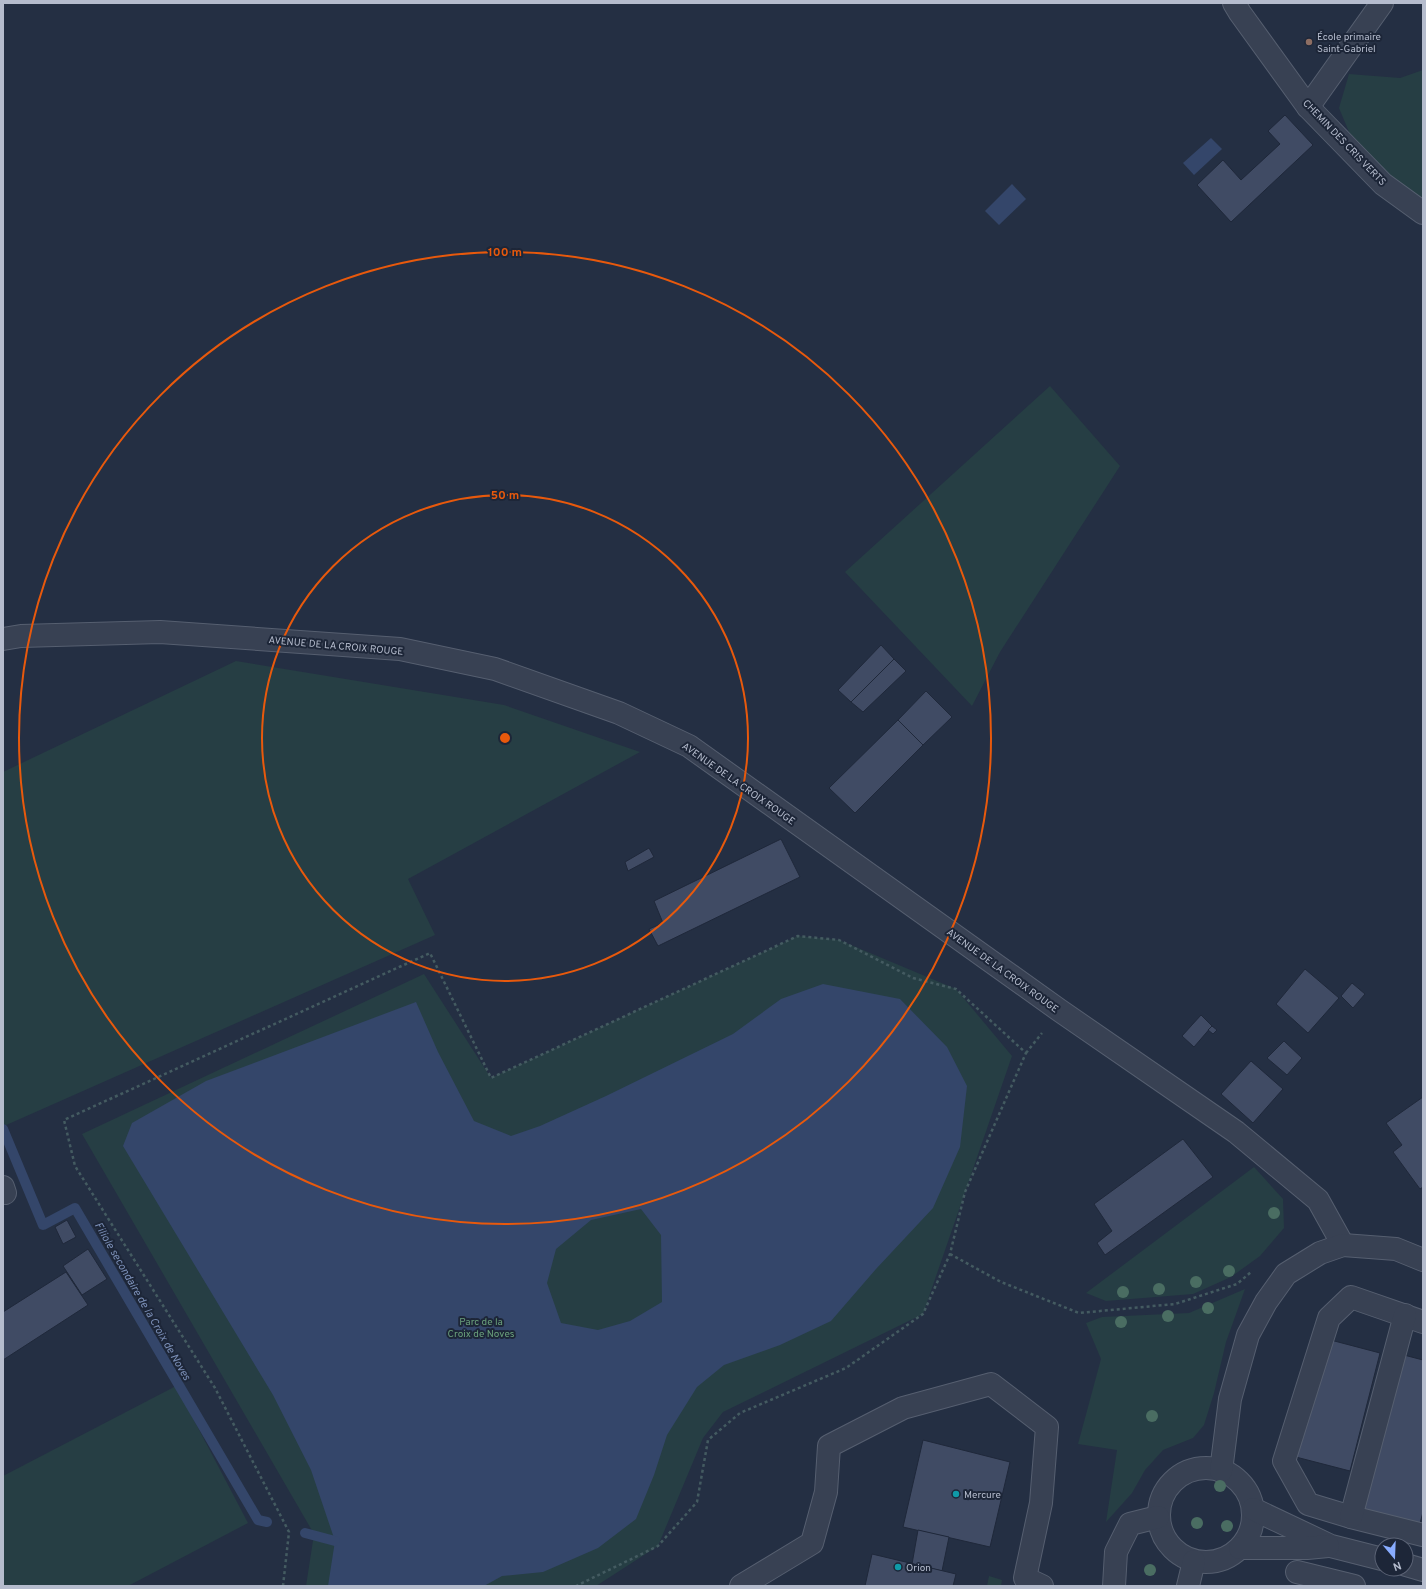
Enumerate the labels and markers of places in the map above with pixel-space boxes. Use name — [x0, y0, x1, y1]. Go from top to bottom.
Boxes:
place label: École primaire Saint-Gabriel — [1317, 31, 1381, 56]
marker: École primaire Saint-Gabriel — [1304, 37, 1314, 47]
centre of rings — [498, 731, 512, 745]
marker: Mercure — [951, 1489, 961, 1499]
place label: Mercure — [964, 1489, 1001, 1502]
marker: Orion — [893, 1562, 903, 1572]
place label: Orion — [906, 1562, 931, 1575]

